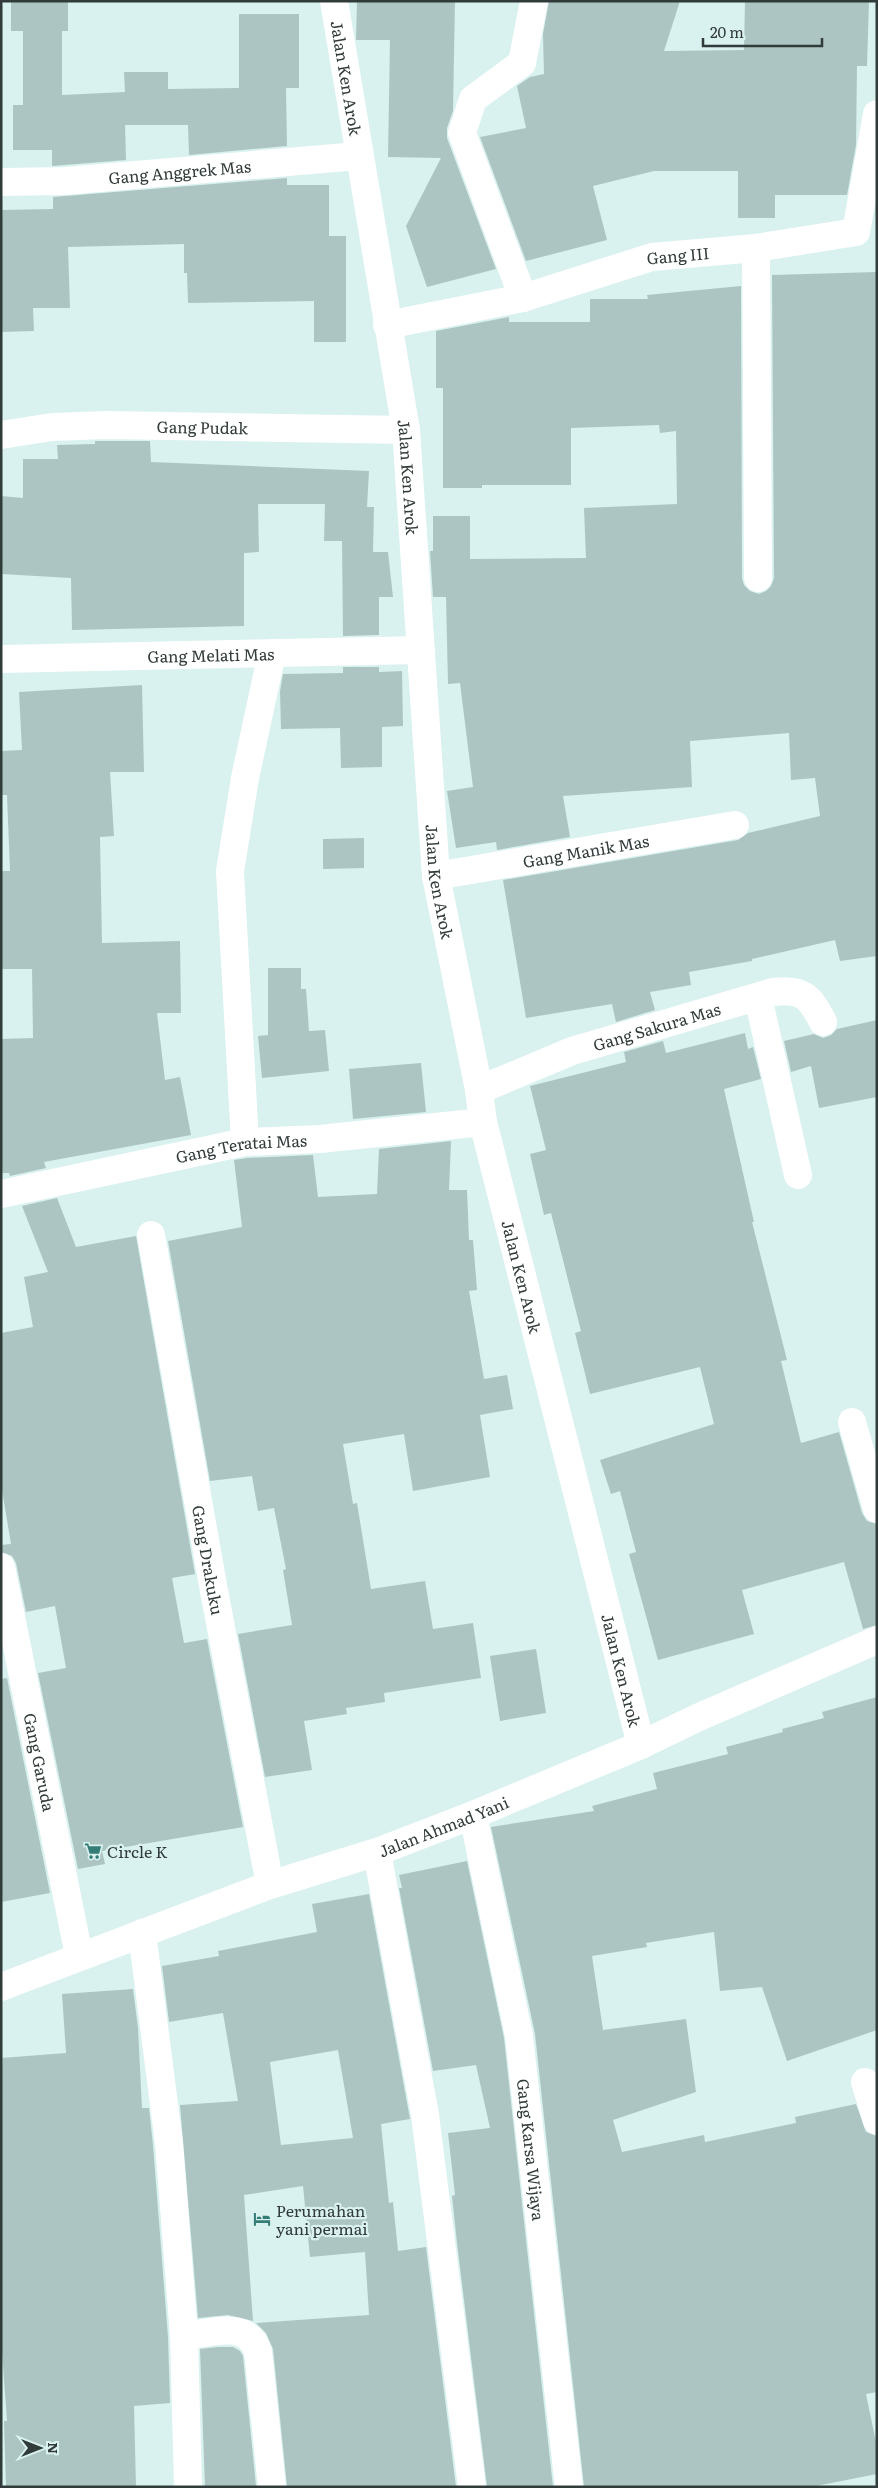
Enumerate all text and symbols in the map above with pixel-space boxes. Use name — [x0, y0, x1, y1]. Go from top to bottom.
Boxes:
scale bar — [703, 15, 822, 47]
street label: Jalan Ken Arok — [325, 19, 368, 137]
text: 20 m — [710, 20, 744, 43]
street label: Gang Anggrek Mas — [107, 153, 252, 189]
street label: Gang III — [646, 240, 710, 269]
street label: Gang Pudak — [157, 414, 248, 439]
street label: Jalan Ken Arok — [392, 417, 425, 536]
street label: Gang Melati Mas — [147, 641, 275, 668]
street label: Jalan Ken Arok — [421, 823, 460, 941]
street label: Gang Manik Mas — [521, 828, 651, 873]
street label: Gang Sakura Mas — [590, 996, 723, 1056]
street label: Gang Teratai Mas — [173, 1128, 307, 1169]
street label: Jalan Ken Arok — [496, 1217, 548, 1336]
street label: Gang Drakuku — [187, 1503, 230, 1617]
street label: Jalan Ken Arok — [596, 1611, 648, 1730]
street label: Gang Garuda — [19, 1711, 62, 1814]
street label: Jalan Ahmad Yani — [375, 1790, 512, 1862]
place label: Circle K — [107, 1839, 168, 1863]
supermarket icon: Circle K — [83, 1841, 103, 1861]
street label: Gang Karsa Wijaya — [512, 2077, 551, 2222]
place label: Perumahan yani permai — [276, 2198, 368, 2240]
hotel icon: Perumahan yani permai — [252, 2209, 272, 2229]
north arrow — [15, 2423, 65, 2473]
text: N — [44, 2442, 64, 2454]

